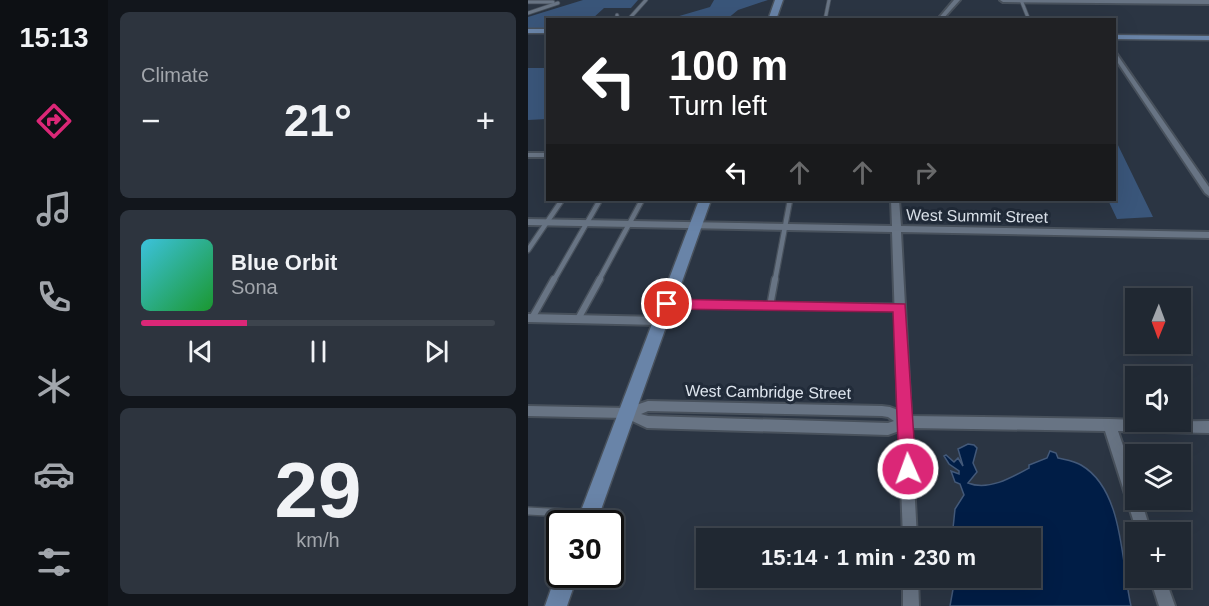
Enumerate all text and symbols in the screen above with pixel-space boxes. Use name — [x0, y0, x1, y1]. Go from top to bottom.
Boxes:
text: 15:13 — [19, 23, 89, 53]
icon: left — [570, 42, 648, 120]
text: 100 m — [669, 42, 788, 89]
text: Climate — [141, 64, 209, 86]
text: Turn left — [669, 91, 767, 121]
text: 21° — [284, 95, 352, 146]
icon: directions — [33, 100, 75, 142]
text: − — [141, 102, 160, 139]
text: + — [476, 102, 495, 139]
icon: left — [720, 156, 753, 189]
icon: ahead — [783, 156, 816, 189]
icon: ahead — [846, 156, 879, 189]
icon: right — [909, 156, 942, 189]
icon: music — [33, 188, 75, 230]
street label: West Summit Street — [906, 206, 1049, 226]
text: Blue Orbit — [231, 250, 337, 275]
icon: phone — [33, 276, 75, 318]
text: Sona — [231, 276, 278, 298]
pin — [641, 278, 692, 329]
icon: arrive — [650, 287, 683, 320]
north arrow — [1125, 288, 1191, 354]
map controls — [1125, 288, 1191, 588]
icon: previous — [184, 335, 217, 368]
icon: pause — [302, 335, 335, 368]
icon: next — [420, 335, 453, 368]
icon: climate — [33, 365, 75, 407]
button: sound — [1125, 366, 1191, 432]
street label: West Cambridge Street — [685, 382, 852, 402]
position arrow — [876, 437, 940, 501]
button: layers — [1125, 444, 1191, 510]
text: 29 — [275, 446, 361, 534]
icon: car — [33, 453, 75, 495]
speed limit sign: 30 — [546, 510, 624, 588]
button: + — [1125, 522, 1191, 588]
text: km/h — [296, 529, 340, 551]
icon: filters — [33, 541, 75, 583]
text: 15:14 · 1 min · 230 m — [761, 545, 976, 570]

